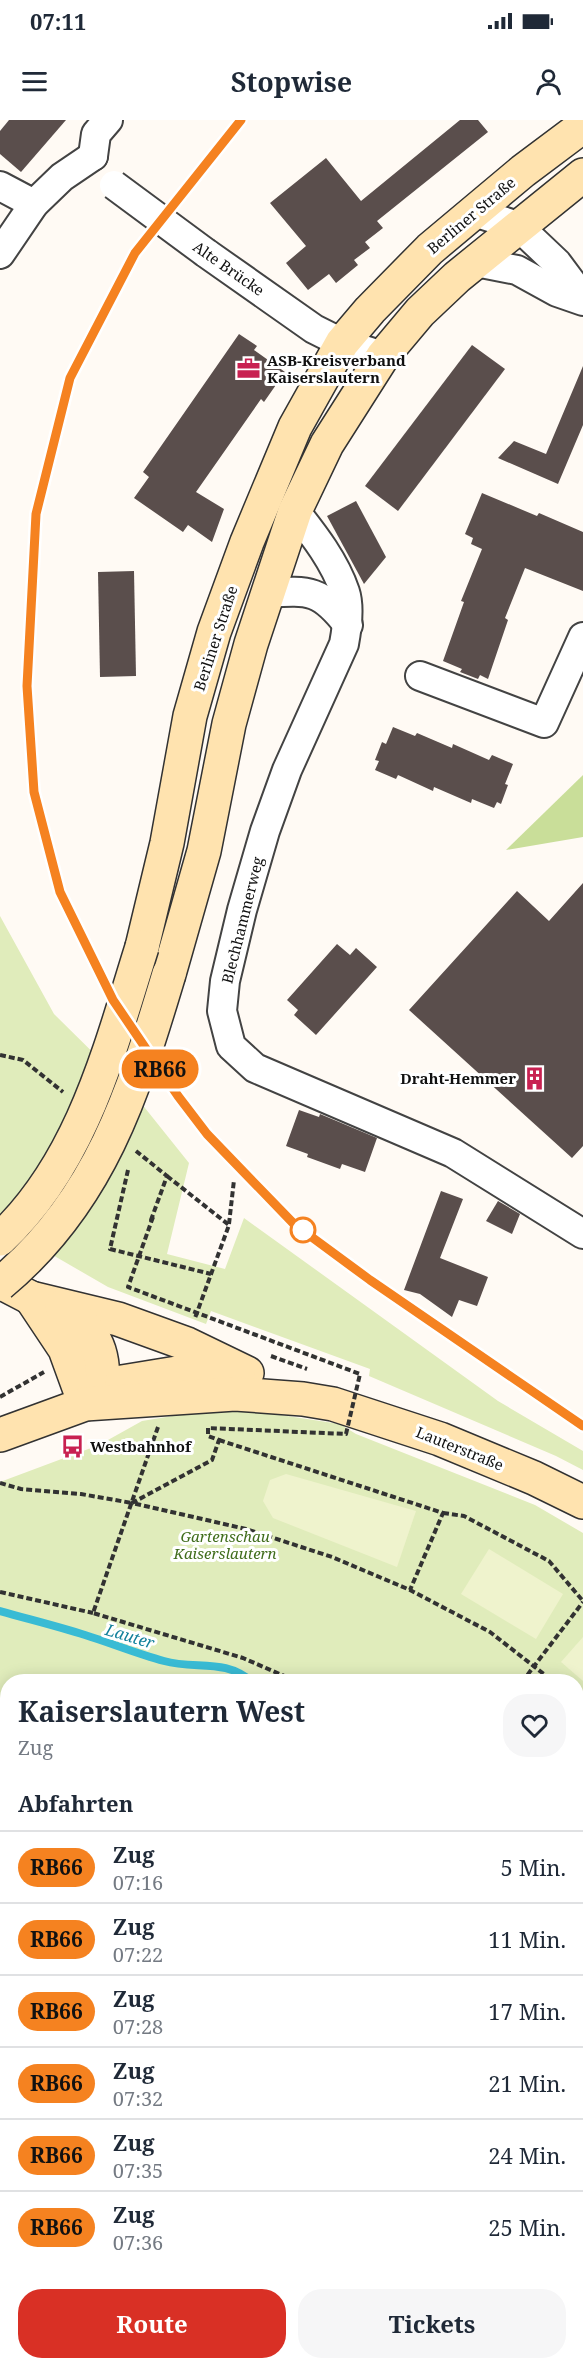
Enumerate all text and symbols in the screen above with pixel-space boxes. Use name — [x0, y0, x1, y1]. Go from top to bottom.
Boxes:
text: 07:11 — [30, 6, 86, 36]
text: Stopwise — [231, 63, 352, 100]
icon: menu — [18, 65, 51, 98]
icon: person — [532, 65, 565, 98]
street label: Berliner Straße — [423, 172, 519, 258]
street label: Alte Brücke — [189, 236, 269, 300]
place label: ASB-Kreisverband Kaiserslautern — [267, 350, 406, 387]
office icon: ASB-Kreisverband Kaiserslautern — [236, 356, 262, 382]
street label: Berliner Straße — [189, 583, 241, 693]
street label: Blechhammerweg — [217, 855, 267, 985]
line badge: RB66 — [118, 1050, 202, 1088]
text: RB66 — [134, 1055, 186, 1083]
building icon: Draht-Hemmer — [521, 1065, 547, 1091]
place label: Draht-Hemmer — [400, 1068, 516, 1088]
unlabelled marker — [290, 1217, 316, 1243]
street label: Lauterstraße — [413, 1421, 507, 1475]
bus stop icon: Westbahnhof — [59, 1433, 85, 1459]
place label: Westbahnhof — [90, 1436, 193, 1456]
park label: Gartenschau Kaiserslautern — [172, 1526, 277, 1563]
water label: Lauter — [102, 1618, 158, 1654]
text: Kaiserslautern West — [18, 1692, 305, 1730]
button: heart — [503, 1694, 566, 1757]
text: Zug — [18, 1734, 53, 1761]
text: Abfahrten — [18, 1788, 133, 1818]
text: Zug — [113, 1839, 154, 1869]
text: 5 Min. — [501, 1852, 566, 1882]
text: RB66 — [30, 1853, 83, 1881]
text: 07:16 — [113, 1869, 163, 1896]
text: Zug — [113, 1911, 154, 1941]
text: 11 Min. — [488, 1924, 566, 1954]
text: RB66 — [30, 1925, 83, 1953]
text: 07:22 — [113, 1941, 163, 1968]
text: Zug — [113, 1983, 154, 2013]
text: 17 Min. — [488, 1996, 566, 2026]
text: RB66 — [30, 1997, 83, 2025]
text: 07:28 — [113, 2013, 163, 2040]
text: Zug — [113, 2055, 154, 2085]
text: 21 Min. — [488, 2068, 566, 2098]
text: RB66 — [30, 2069, 83, 2097]
text: 07:32 — [113, 2085, 163, 2112]
text: Zug — [113, 2127, 154, 2157]
text: 24 Min. — [488, 2140, 566, 2170]
text: RB66 — [30, 2141, 83, 2169]
text: 07:35 — [113, 2157, 163, 2184]
text: Zug — [113, 2199, 154, 2229]
text: 25 Min. — [488, 2212, 566, 2242]
text: RB66 — [30, 2213, 83, 2241]
text: 07:36 — [113, 2229, 163, 2256]
button: Route — [18, 2289, 286, 2358]
button: Tickets — [298, 2289, 566, 2358]

